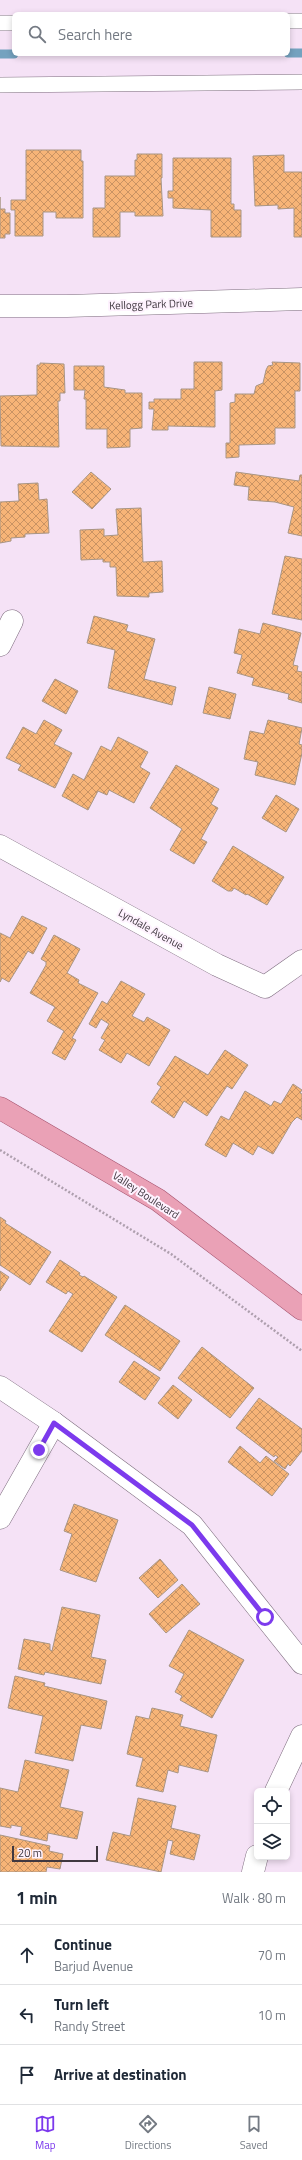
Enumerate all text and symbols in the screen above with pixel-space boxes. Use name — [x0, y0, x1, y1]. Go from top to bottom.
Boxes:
search box — [12, 12, 290, 56]
icon: search — [26, 23, 48, 45]
text: Search here — [58, 23, 132, 46]
street label: Kellogg Park Drive — [109, 295, 194, 313]
street label: Lyndale Avenue — [116, 904, 187, 954]
street label: Valley Boulevard — [110, 1167, 183, 1223]
route end — [30, 1441, 48, 1459]
route start — [256, 1608, 274, 1626]
map controls — [254, 1788, 290, 1860]
button: locate — [254, 1788, 290, 1824]
button: layers — [254, 1824, 290, 1860]
scale bar — [12, 1844, 98, 1863]
text: 20 m — [18, 1845, 42, 1861]
text: 1 min — [16, 1885, 57, 1911]
text: Walk · 80 m — [222, 1888, 286, 1908]
text: Continue — [54, 1933, 112, 1956]
icon: ahead — [16, 1944, 38, 1966]
text: 70 m — [258, 1945, 286, 1965]
text: Barjud Avenue — [54, 1956, 133, 1976]
text: Turn left — [54, 1993, 109, 2016]
icon: left — [16, 2004, 38, 2026]
text: 10 m — [258, 2005, 286, 2025]
text: Randy Street — [54, 2016, 125, 2036]
text: Arrive at destination — [54, 2063, 187, 2086]
icon: arrive — [16, 2064, 38, 2086]
tab: Map — [34, 2113, 56, 2153]
tab: Directions — [125, 2113, 171, 2153]
tab: Saved — [240, 2113, 268, 2153]

